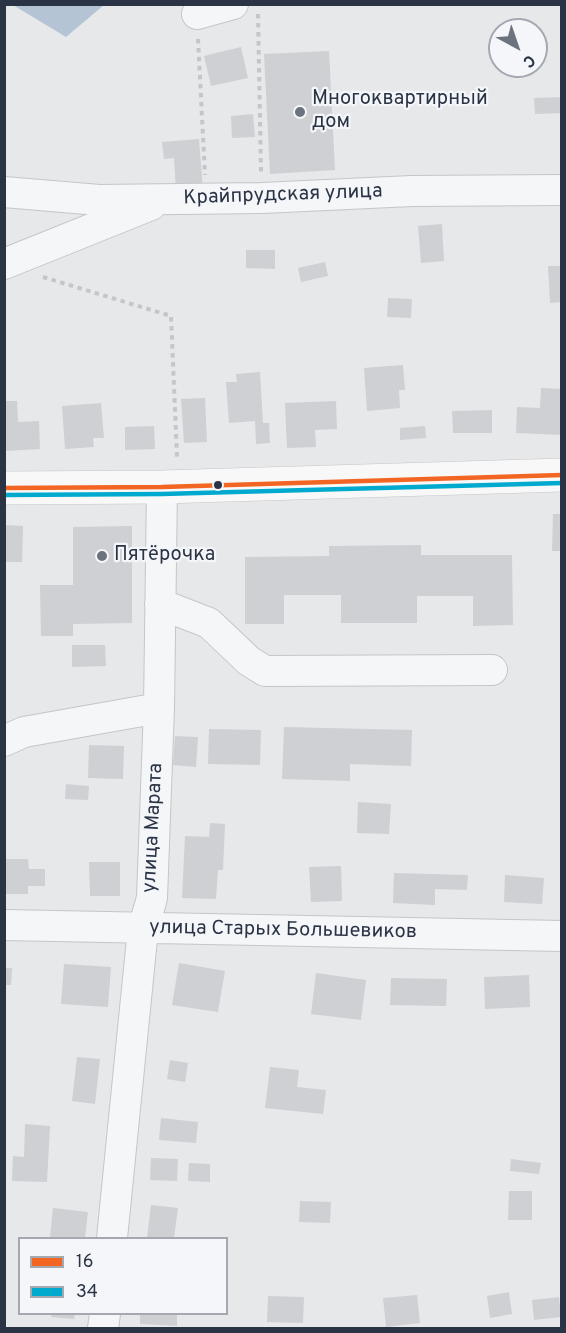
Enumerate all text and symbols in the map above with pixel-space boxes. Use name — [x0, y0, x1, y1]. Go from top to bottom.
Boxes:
north arrow — [488, 18, 548, 78]
text: С — [518, 49, 539, 71]
place label: Многоквартирный дом — [312, 88, 488, 135]
marker: Многоквартирный дом — [293, 105, 307, 119]
street label: Крайпрудская улица — [183, 181, 383, 211]
unlabelled marker — [212, 479, 224, 491]
place label: Пятёрочка — [114, 544, 215, 568]
marker: Пятёрочка — [95, 549, 109, 563]
street label: улица Марата — [139, 762, 169, 894]
street label: улица Старых Большевиков — [149, 917, 417, 945]
legend — [18, 1237, 228, 1315]
text: 16 — [76, 1251, 93, 1274]
text: 34 — [76, 1281, 98, 1304]

